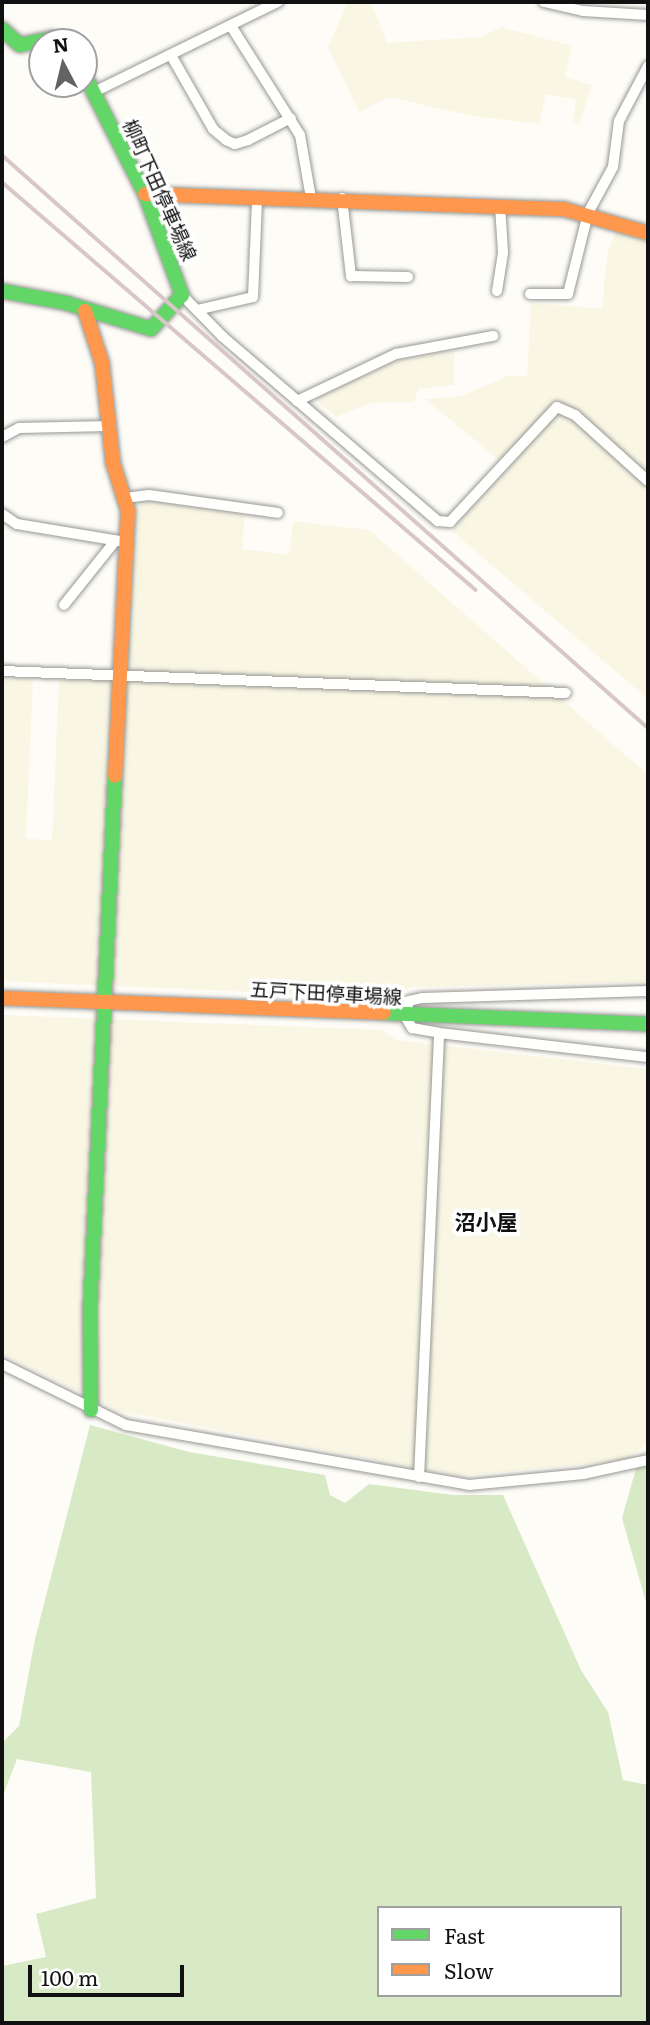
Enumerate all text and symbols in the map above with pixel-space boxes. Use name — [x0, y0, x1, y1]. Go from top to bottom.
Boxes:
north arrow — [28, 28, 98, 98]
text: N — [51, 29, 70, 59]
street label: 柳町下田停車場線 — [119, 116, 201, 264]
street label: 五戸下田停車場線 — [250, 978, 402, 1008]
district label: 沼小屋 — [455, 1208, 517, 1234]
legend — [377, 1906, 622, 1997]
text: Fast — [444, 1919, 485, 1950]
scale bar — [32, 1952, 187, 1996]
text: Slow — [444, 1954, 494, 1985]
text: 100 m — [41, 1961, 98, 1992]

